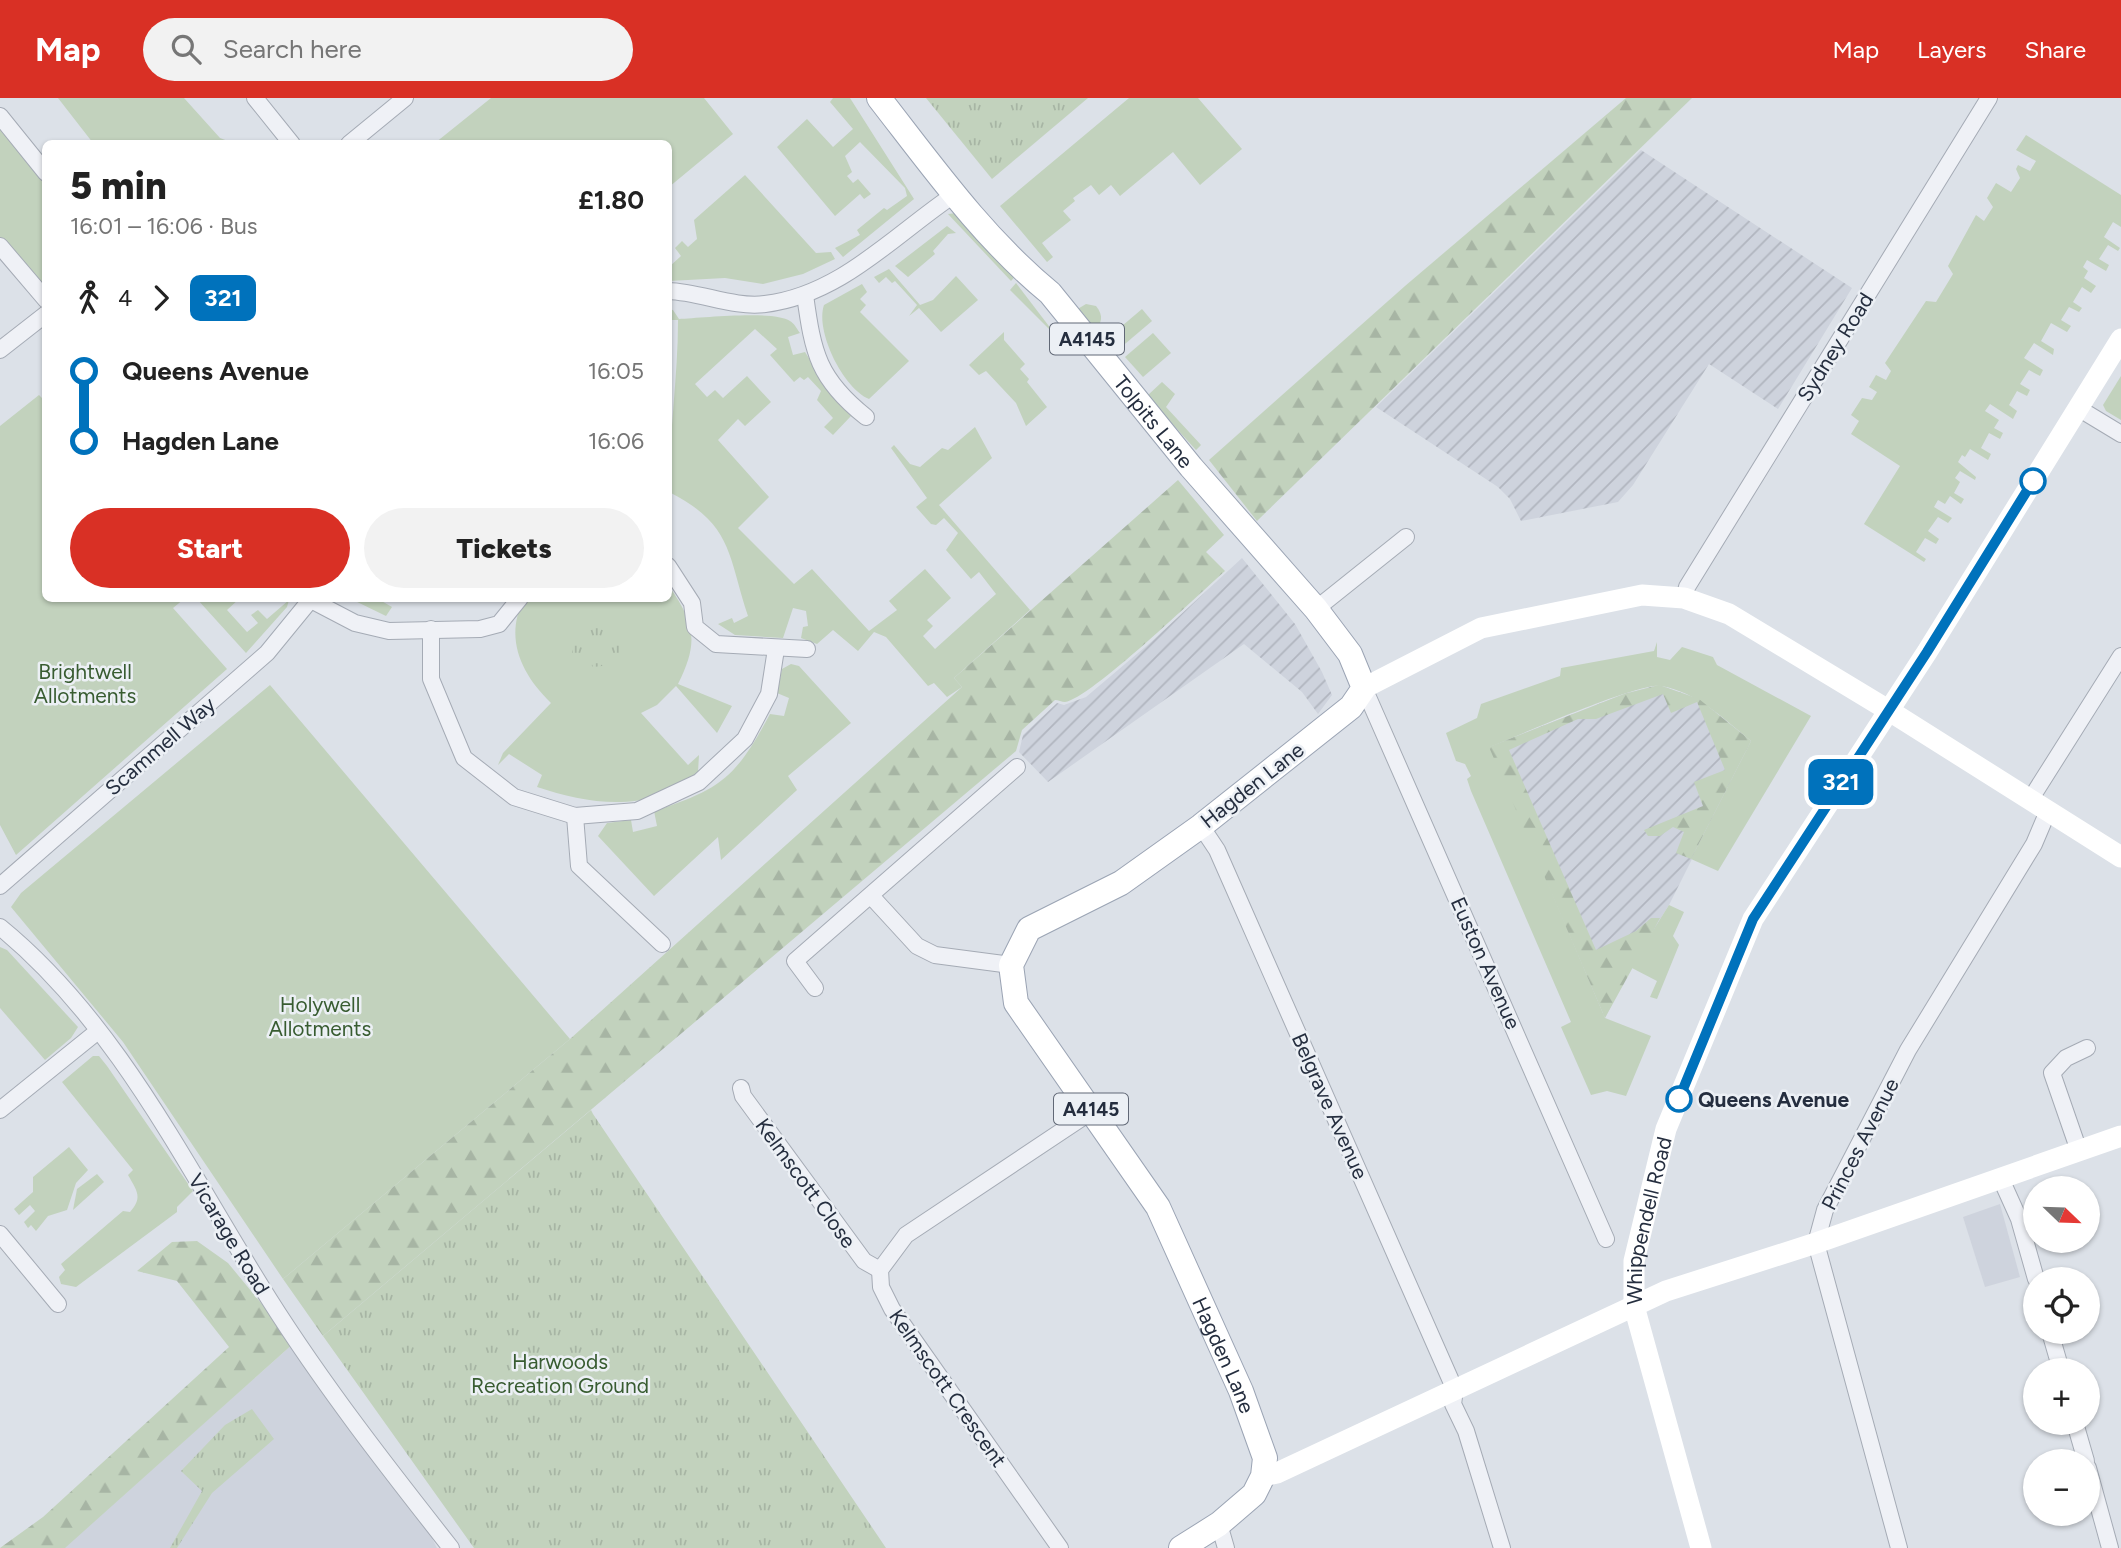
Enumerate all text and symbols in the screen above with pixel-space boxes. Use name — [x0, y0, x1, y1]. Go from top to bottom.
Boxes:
search box — [143, 18, 633, 81]
text: Map — [35, 30, 101, 69]
icon: search — [167, 30, 205, 68]
text: Search here — [223, 33, 362, 65]
text: Map — [1832, 35, 1879, 64]
text: Layers — [1917, 35, 1986, 64]
text: Share — [2024, 35, 2086, 64]
text: 5 min — [70, 163, 167, 209]
text: £1.80 — [578, 184, 644, 216]
text: 16:01 – 16:06 · Bus — [70, 212, 258, 240]
icon: walk — [70, 279, 108, 317]
icon: forward — [142, 279, 180, 317]
text: 321 — [204, 283, 242, 312]
text: 4 — [118, 284, 132, 312]
street label: Sydney Road — [1792, 288, 1878, 406]
road number: A4145 — [1050, 324, 1124, 354]
text: Queens Avenue — [122, 355, 309, 387]
text: 16:05 — [588, 357, 644, 385]
street label: Tolpits Lane — [1109, 370, 1199, 473]
text: Hagden Lane — [122, 425, 279, 457]
text: 16:06 — [588, 427, 644, 455]
unlabelled marker — [2020, 468, 2046, 494]
button: Start — [70, 508, 350, 588]
button: Tickets — [364, 508, 644, 588]
park label: Brightwell Allotments — [34, 659, 136, 708]
street label: Scammell Way — [100, 691, 220, 801]
street label: Hagden Lane — [1195, 737, 1309, 833]
line badge: 321 — [1801, 759, 1881, 805]
text: 321 — [1822, 767, 1860, 796]
street label: Euston Avenue — [1446, 893, 1526, 1033]
park label: Holywell Allotments — [269, 992, 371, 1041]
street label: Belgrave Avenue — [1287, 1029, 1373, 1183]
street label: Princes Avenue — [1816, 1074, 1904, 1214]
marker: Queens Avenue — [1666, 1086, 1692, 1112]
place label: Queens Avenue — [1698, 1087, 1849, 1112]
road number: A4145 — [1054, 1093, 1128, 1124]
street label: Kelmscott Close — [751, 1113, 861, 1253]
street label: Whippendell Road — [1622, 1134, 1676, 1305]
street label: Vicarage Road — [183, 1169, 275, 1299]
north arrow — [2023, 1176, 2100, 1253]
map controls — [2023, 1176, 2100, 1526]
button: locate — [2023, 1267, 2100, 1344]
street label: Hagden Lane — [1188, 1293, 1260, 1416]
street label: Kelmscott Crescent — [884, 1304, 1012, 1472]
park label: Harwoods Recreation Ground — [471, 1349, 649, 1398]
button: + — [2023, 1358, 2100, 1435]
button: − — [2023, 1449, 2100, 1526]

